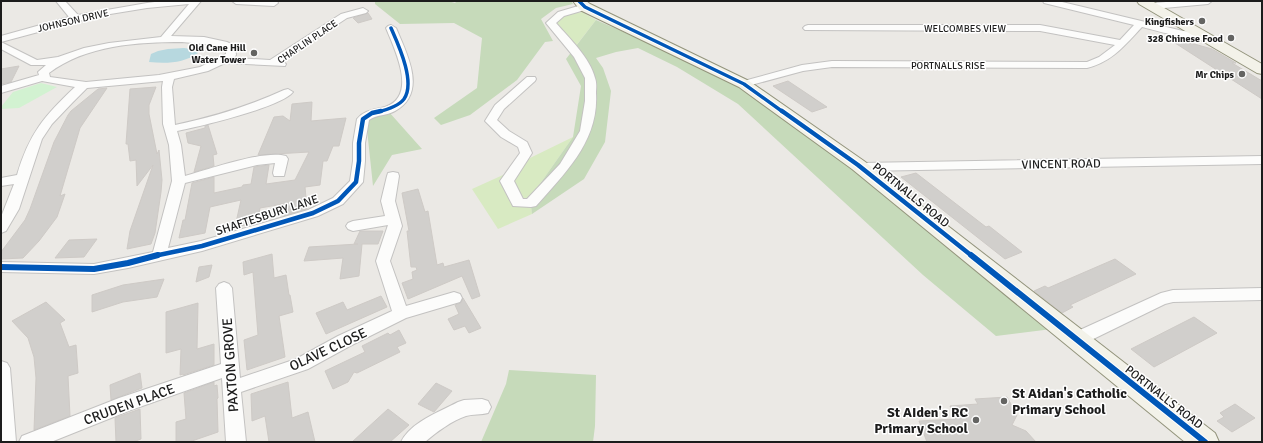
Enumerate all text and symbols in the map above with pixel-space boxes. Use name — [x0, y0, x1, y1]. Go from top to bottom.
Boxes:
street label: JOHNSON DRIVE — [37, 7, 110, 35]
place label: Kingfishers — [1145, 16, 1195, 28]
marker: Kingfishers — [1197, 16, 1207, 26]
street label: CHAPLIN PLACE — [275, 17, 340, 66]
street label: WELCOMBES VIEW — [924, 23, 1007, 35]
place label: 328 Chinese Food — [1147, 33, 1224, 45]
marker: 328 Chinese Food — [1226, 33, 1236, 43]
place label: Old Cane Hill Water Tower — [189, 42, 246, 66]
marker: Old Cane Hill Water Tower — [249, 48, 259, 58]
street label: PORTNALLS RISE — [911, 60, 985, 72]
place label: Mr Chips — [1195, 69, 1235, 81]
marker: Mr Chips — [1237, 69, 1247, 79]
street label: VINCENT ROAD — [1021, 156, 1101, 173]
street label: PORTNALLS ROAD — [869, 160, 952, 231]
street label: SHAFTESBURY LANE — [214, 192, 321, 239]
street label: PAXTON GROVE — [219, 317, 242, 413]
street label: OLAVE CLOSE — [287, 324, 370, 375]
street label: PORTNALLS ROAD — [1122, 362, 1206, 433]
street label: CRUDEN PLACE — [81, 380, 177, 429]
place label: St Aidan's Catholic Primary School — [1012, 385, 1127, 418]
marker: St Aidan's Catholic Primary School — [999, 396, 1009, 406]
place label: St AIden's RC Primary School — [874, 404, 969, 437]
marker: St AIden's RC Primary School — [971, 415, 981, 425]

